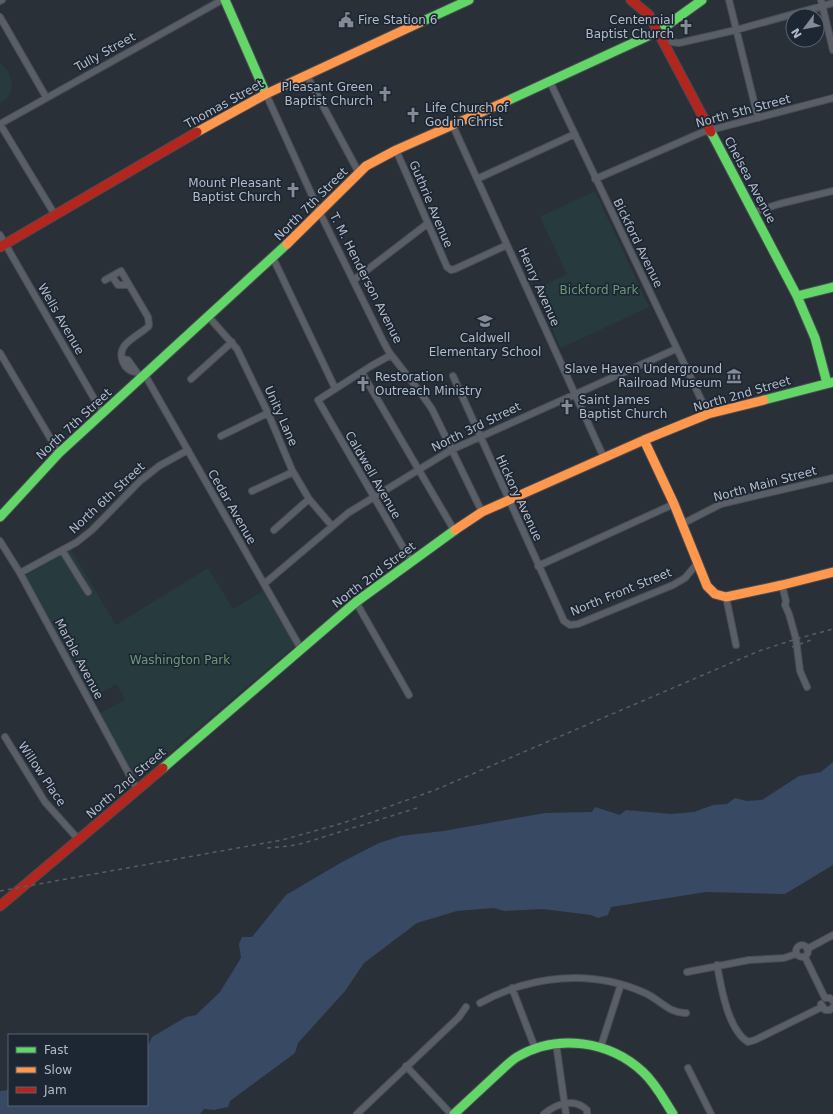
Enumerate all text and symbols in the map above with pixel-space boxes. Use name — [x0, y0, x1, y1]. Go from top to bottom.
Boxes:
north arrow — [785, 8, 825, 48]
public building icon: Fire Station 6 — [337, 11, 355, 29]
place label: Fire Station 6 — [358, 13, 437, 27]
place label: Centennial Baptist Church — [586, 13, 674, 41]
church icon: Centennial Baptist Church — [677, 18, 695, 36]
text: N — [789, 26, 805, 40]
street label: Tully Street — [71, 29, 138, 75]
street label: Thomas Street — [181, 76, 266, 132]
place label: Pleasant Green Baptist Church — [282, 80, 373, 108]
church icon: Pleasant Green Baptist Church — [376, 85, 394, 103]
street label: North 5th Street — [694, 92, 792, 130]
place label: Life Church of God in Christ — [425, 101, 509, 129]
church icon: Life Church of God in Christ — [404, 106, 422, 124]
street label: Chelsea Avenue — [721, 134, 779, 226]
street label: Guthrie Avenue — [406, 158, 456, 250]
street label: North 7th Street — [272, 164, 351, 243]
place label: Mount Pleasant Baptist Church — [188, 176, 281, 204]
church icon: Mount Pleasant Baptist Church — [284, 181, 302, 199]
street label: Bickford Avenue — [610, 196, 666, 290]
street label: T. M. Henderson Avenue — [326, 209, 405, 346]
street label: Henry Avenue — [515, 246, 563, 328]
street label: Wells Avenue — [35, 281, 87, 357]
park label: Bickford Park — [560, 283, 638, 297]
school or university icon: Caldwell Elementary School — [476, 312, 494, 330]
place label: Caldwell Elementary School — [429, 331, 541, 359]
place label: Slave Haven Underground Railroad Museum — [565, 362, 722, 390]
museum icon: Slave Haven Underground Railroad Museum — [725, 367, 743, 385]
place label: Restoration Outreach Ministry — [375, 370, 482, 398]
street label: North 2nd Street — [692, 373, 793, 415]
church icon: Restoration Outreach Ministry — [354, 375, 372, 393]
street label: Unity Lane — [262, 384, 300, 448]
street label: North 7th Street — [34, 385, 115, 462]
place label: Saint James Baptist Church — [579, 393, 667, 421]
church icon: Saint James Baptist Church — [558, 398, 576, 416]
street label: North 3rd Street — [429, 399, 523, 455]
street label: Caldwell Avenue — [342, 429, 404, 521]
street label: Hickory Avenue — [493, 453, 545, 543]
street label: North 6th Street — [67, 459, 148, 536]
street label: North Main Street — [712, 463, 818, 505]
street label: Cedar Avenue — [205, 467, 259, 547]
street label: North 2nd Street — [330, 539, 419, 611]
street label: North Front Street — [568, 565, 674, 619]
street label: Marble Avenue — [52, 616, 106, 702]
park label: Washington Park — [130, 653, 230, 667]
street label: Willow Place — [15, 739, 69, 809]
street label: North 2nd Street — [83, 745, 169, 821]
legend — [8, 1034, 148, 1106]
text: Fast — [44, 1043, 68, 1057]
text: Slow — [44, 1063, 72, 1077]
text: Jam — [43, 1083, 67, 1097]

